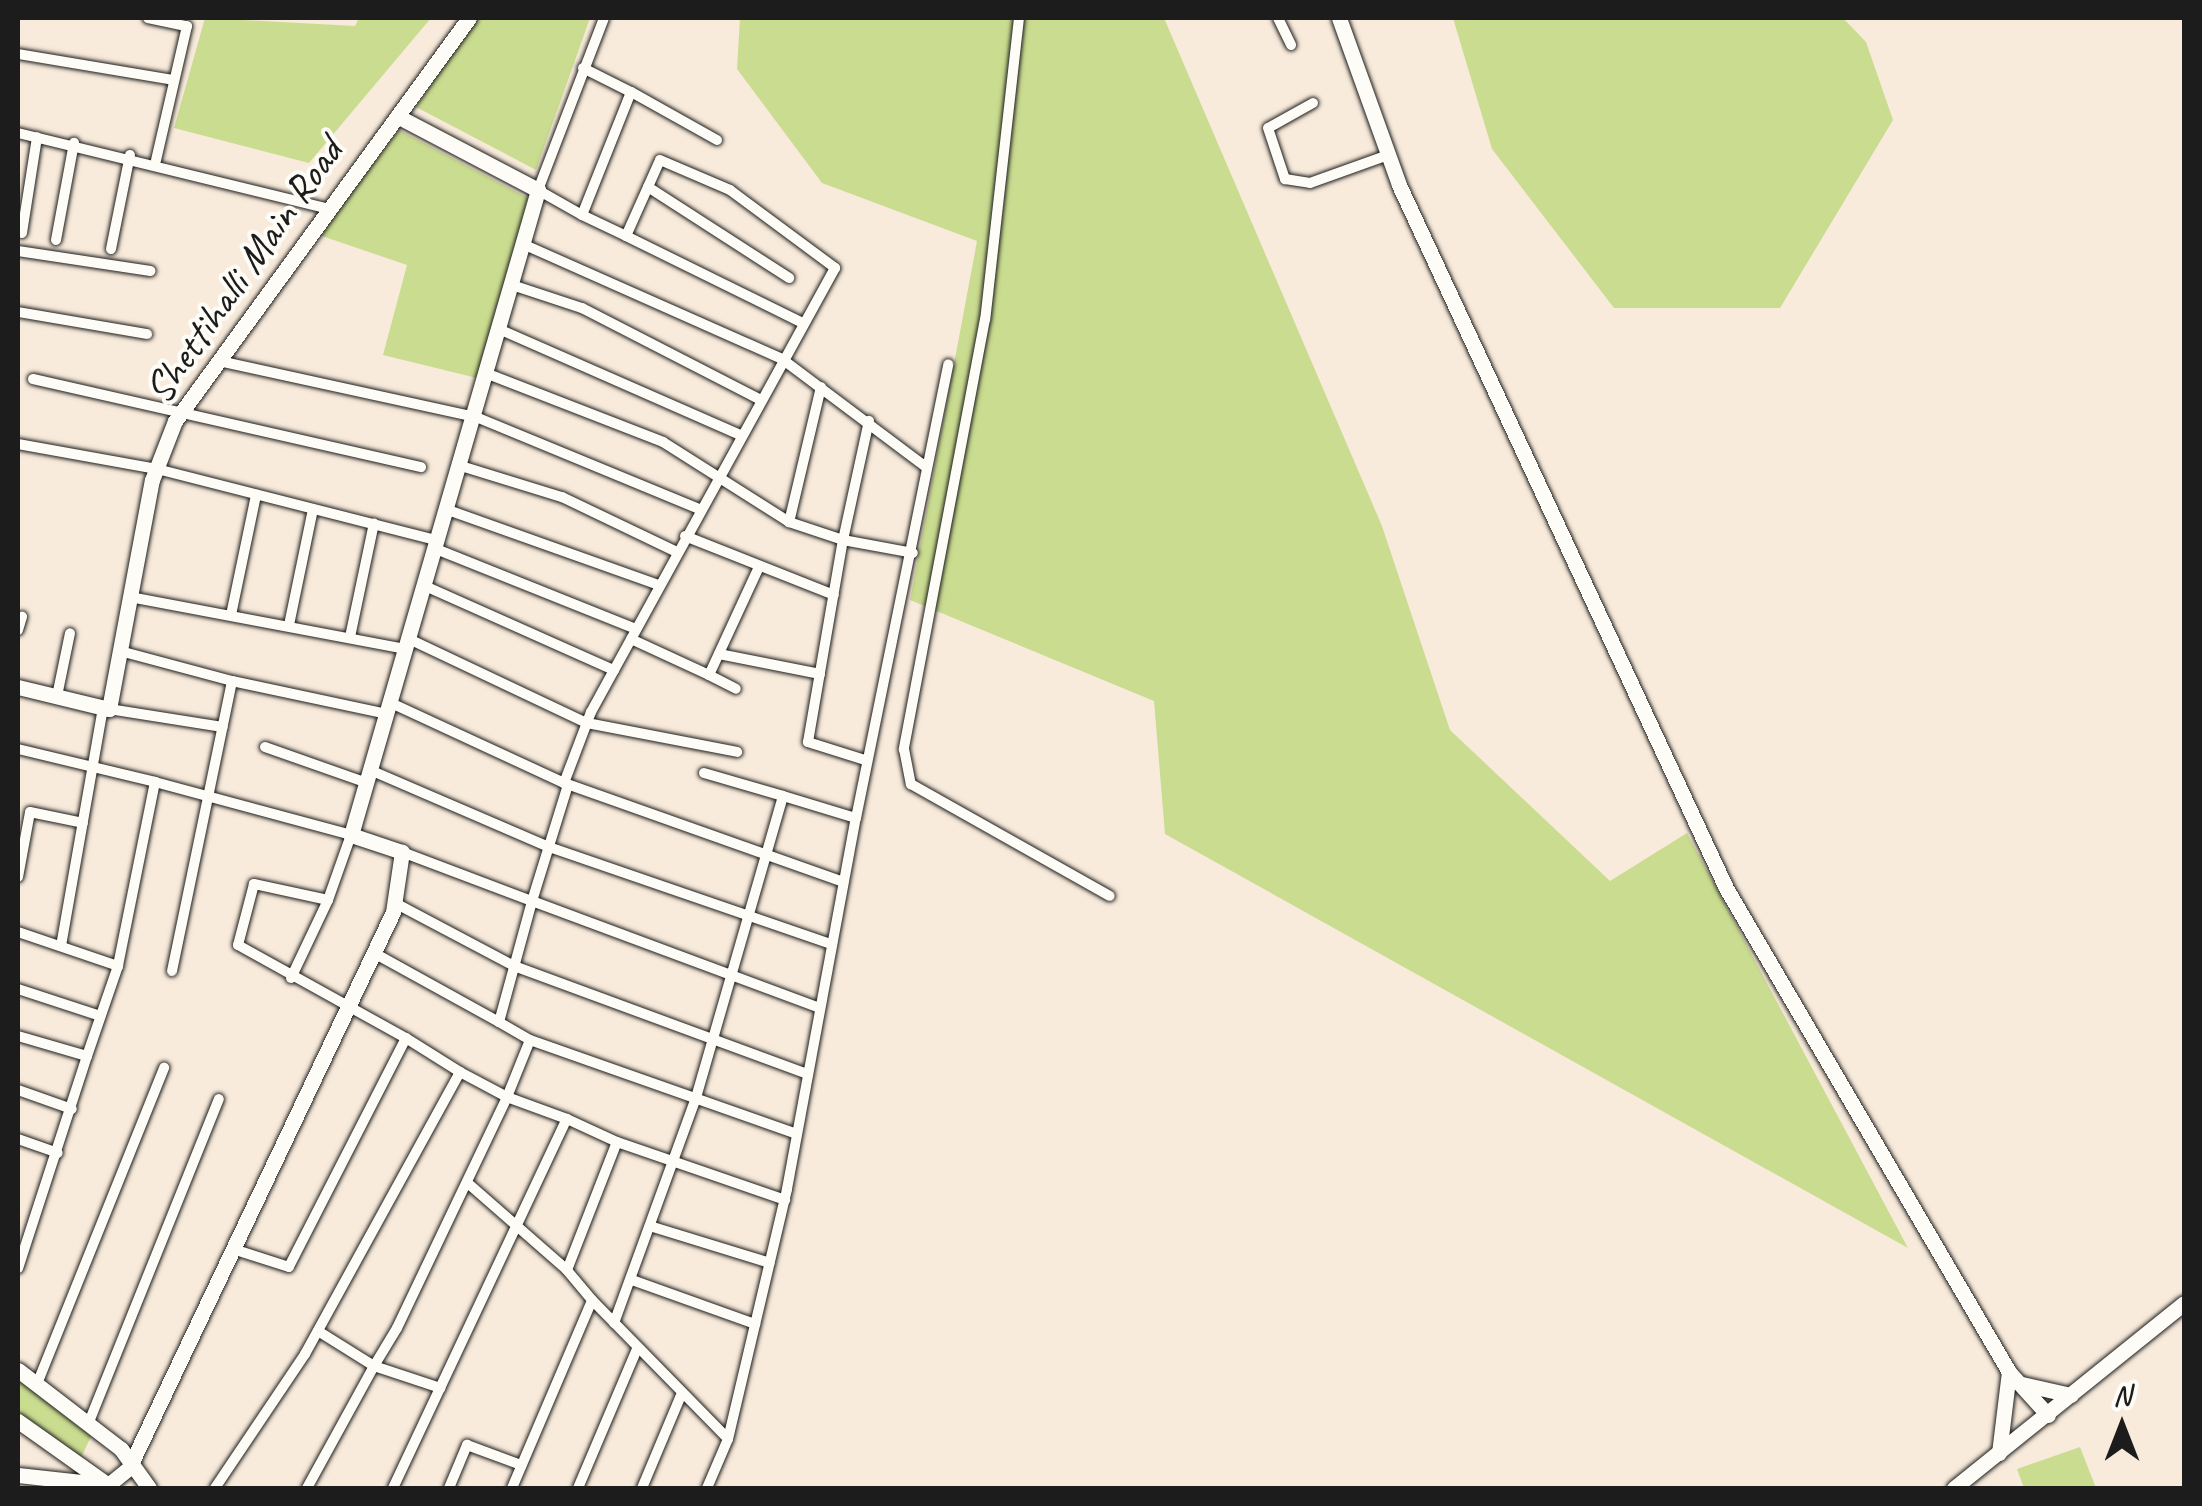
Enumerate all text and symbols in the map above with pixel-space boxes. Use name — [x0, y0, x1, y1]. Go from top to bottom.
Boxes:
street label: Shettihalli Main Road — [133, 128, 355, 414]
north arrow — [2072, 1376, 2172, 1476]
text: N — [2113, 1378, 2131, 1413]

